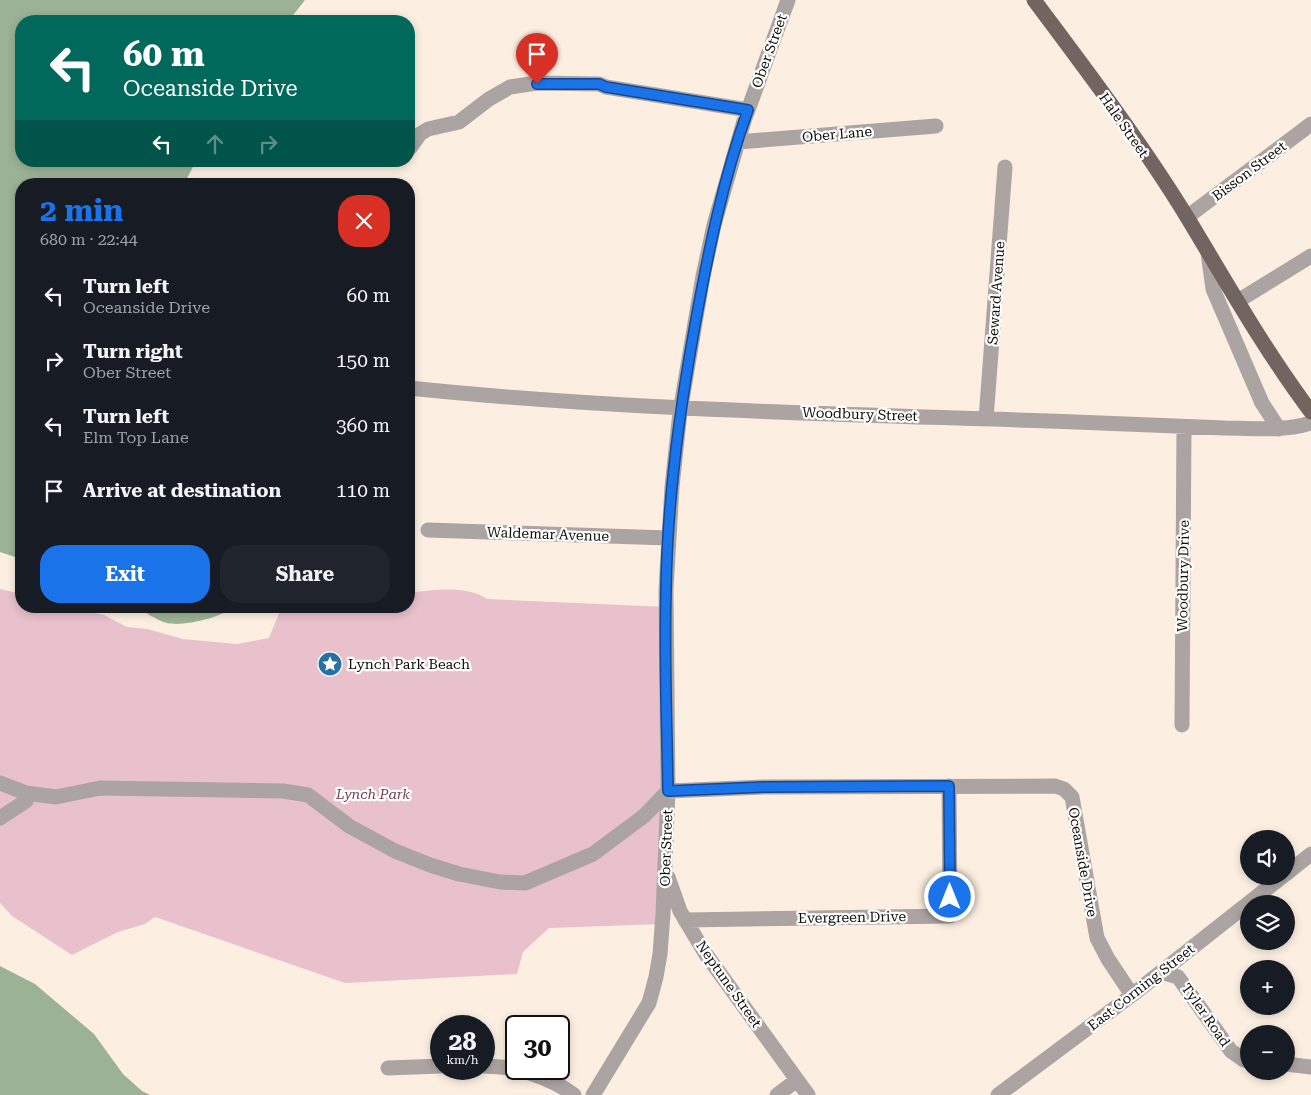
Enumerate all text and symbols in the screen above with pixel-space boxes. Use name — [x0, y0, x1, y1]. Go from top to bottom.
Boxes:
street label: Ober Street — [748, 12, 790, 90]
pin — [516, 33, 558, 84]
text: 60 m — [123, 34, 205, 75]
icon: left — [40, 35, 105, 100]
icon: arrive — [523, 40, 551, 68]
text: Oceanside Drive — [123, 76, 298, 101]
street label: Hale Street — [1096, 90, 1152, 160]
street label: Ober Lane — [801, 123, 873, 145]
icon: left — [148, 130, 176, 158]
icon: ahead — [201, 130, 229, 158]
icon: right — [254, 130, 282, 158]
street label: Bisson Street — [1209, 138, 1289, 204]
text: 2 min — [40, 193, 123, 228]
button: close — [338, 195, 390, 247]
text: 680 m · 22:44 — [40, 230, 138, 249]
street label: Seward Avenue — [984, 240, 1008, 345]
text: Turn left — [83, 275, 169, 298]
icon: left — [40, 282, 68, 310]
text: 60 m — [347, 284, 390, 307]
text: Oceanside Drive — [83, 298, 210, 317]
text: Turn right — [83, 340, 183, 363]
icon: right — [40, 347, 68, 375]
text: 150 m — [336, 349, 390, 372]
text: Ober Street — [83, 363, 171, 382]
street label: Woodbury Street — [802, 404, 918, 424]
text: Turn left — [83, 405, 169, 428]
icon: left — [40, 412, 68, 440]
text: 360 m — [336, 414, 390, 437]
text: Elm Top Lane — [83, 428, 189, 447]
icon: arrive — [40, 477, 68, 505]
text: Arrive at destination — [83, 479, 281, 502]
text: 110 m — [336, 479, 390, 502]
street label: Woodbury Drive — [1174, 520, 1192, 632]
street label: Waldemar Avenue — [487, 524, 610, 544]
button: Exit — [40, 545, 210, 603]
button: Share — [220, 545, 390, 603]
place icon: Lynch Park Beach — [317, 651, 343, 677]
place label: Lynch Park Beach — [348, 656, 470, 672]
park label: Lynch Park — [335, 786, 410, 802]
street label: Oceanside Drive — [1065, 806, 1101, 918]
street label: Ober Street — [657, 809, 675, 887]
map controls — [1240, 830, 1295, 1080]
button: sound — [1240, 830, 1295, 885]
position arrow — [923, 870, 975, 922]
button: layers — [1240, 895, 1295, 950]
street label: Evergreen Drive — [798, 908, 906, 926]
street label: Neptune Street — [693, 938, 765, 1030]
street label: East Corning Street — [1085, 940, 1197, 1034]
button: + — [1240, 960, 1295, 1015]
street label: Tyler Road — [1178, 980, 1234, 1050]
speed limit sign: 30 — [505, 1015, 570, 1080]
button: − — [1240, 1025, 1295, 1080]
text: 28 — [448, 1027, 477, 1056]
text: km/h — [446, 1053, 479, 1067]

